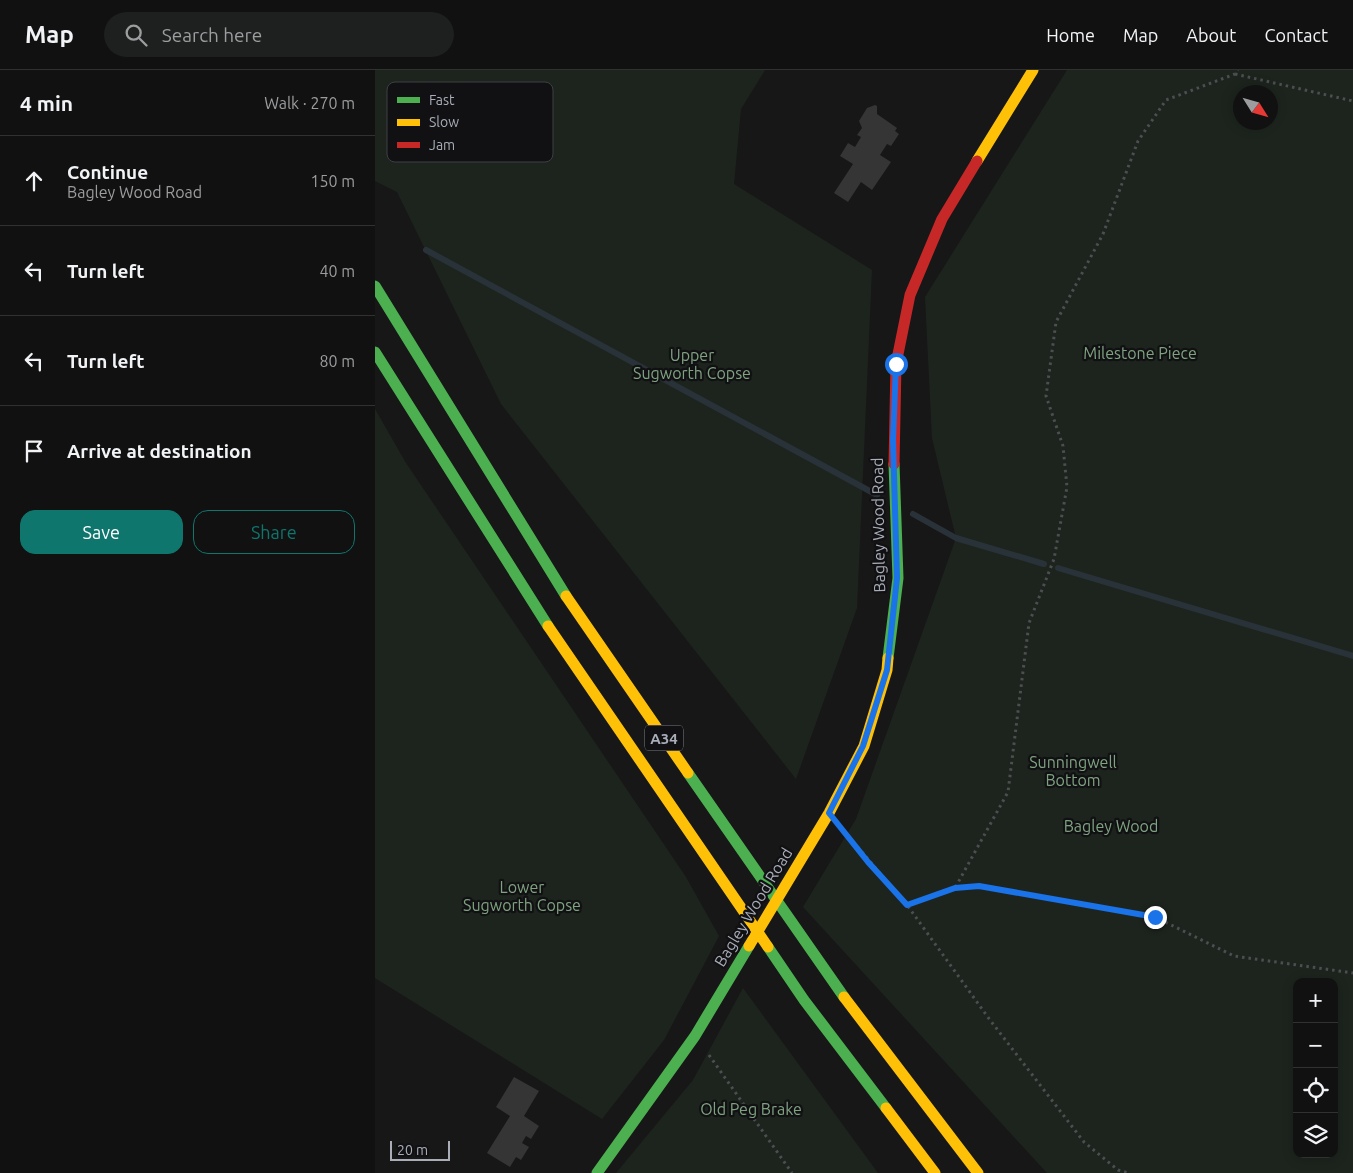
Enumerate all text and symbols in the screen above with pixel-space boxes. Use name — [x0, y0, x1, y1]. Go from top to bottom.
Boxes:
search box — [104, 12, 454, 57]
text: Map — [25, 21, 74, 48]
icon: search — [122, 21, 150, 49]
text: Search here — [162, 24, 262, 46]
text: Home — [1046, 25, 1095, 45]
text: Map — [1123, 25, 1158, 45]
text: About — [1186, 25, 1236, 45]
text: Contact — [1264, 25, 1328, 45]
legend — [387, 82, 553, 162]
north arrow — [1233, 85, 1278, 130]
text: 4 min — [20, 91, 73, 115]
text: Fast — [429, 92, 455, 108]
text: Walk · 270 m — [264, 94, 355, 112]
text: Slow — [429, 114, 459, 130]
text: Jam — [429, 137, 455, 153]
text: Continue — [67, 161, 148, 183]
icon: ahead — [20, 167, 48, 195]
text: 150 m — [310, 172, 355, 190]
text: Bagley Wood Road — [67, 183, 202, 201]
icon: left — [20, 257, 48, 285]
text: Turn left — [67, 260, 145, 282]
text: 40 m — [319, 262, 355, 280]
park label: Milestone Piece — [1083, 344, 1197, 362]
park label: Upper Sugworth Copse — [633, 346, 751, 382]
icon: left — [20, 347, 48, 375]
text: Turn left — [67, 350, 145, 372]
text: 80 m — [319, 352, 355, 370]
route start — [885, 353, 908, 376]
icon: arrive — [20, 437, 48, 465]
text: Arrive at destination — [67, 440, 252, 462]
street label: Bagley Wood Road — [868, 457, 888, 593]
button: Save — [20, 510, 183, 554]
button: Share — [193, 510, 355, 554]
road number: A34 — [645, 726, 683, 750]
park label: Sunningwell Bottom — [1029, 753, 1117, 789]
park label: Bagley Wood — [1064, 817, 1158, 835]
street label: Bagley Wood Road — [710, 844, 796, 970]
park label: Lower Sugworth Copse — [463, 878, 581, 914]
route end — [1144, 906, 1167, 929]
map controls — [1293, 978, 1338, 1158]
button: + — [1293, 978, 1338, 1023]
button: − — [1293, 1023, 1338, 1068]
button: locate — [1293, 1068, 1338, 1113]
park label: Old Peg Brake — [700, 1100, 802, 1118]
button: layers — [1293, 1113, 1338, 1158]
scale bar — [390, 1138, 450, 1161]
text: 20 m — [397, 1142, 428, 1158]

